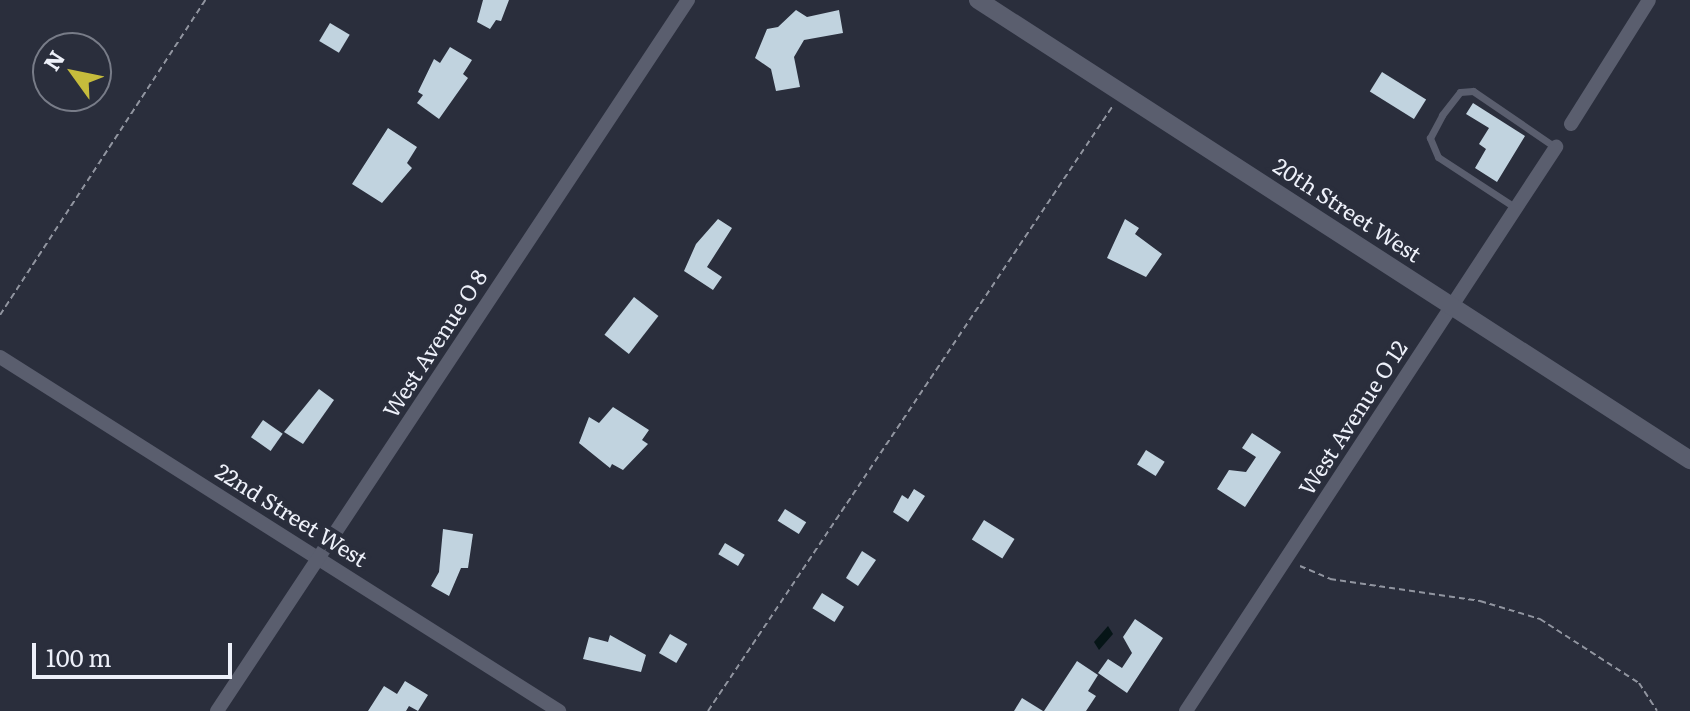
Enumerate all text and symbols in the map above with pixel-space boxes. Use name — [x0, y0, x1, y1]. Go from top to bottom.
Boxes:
north arrow — [32, 32, 112, 112]
text: N — [34, 43, 72, 76]
street label: 20th Street West — [1269, 151, 1427, 267]
street label: West Avenue O 8 — [376, 264, 492, 422]
street label: West Avenue O 12 — [1292, 335, 1412, 499]
street label: 22nd Street West — [211, 457, 373, 571]
scale bar — [36, 627, 236, 677]
text: 100 m — [46, 639, 112, 674]

